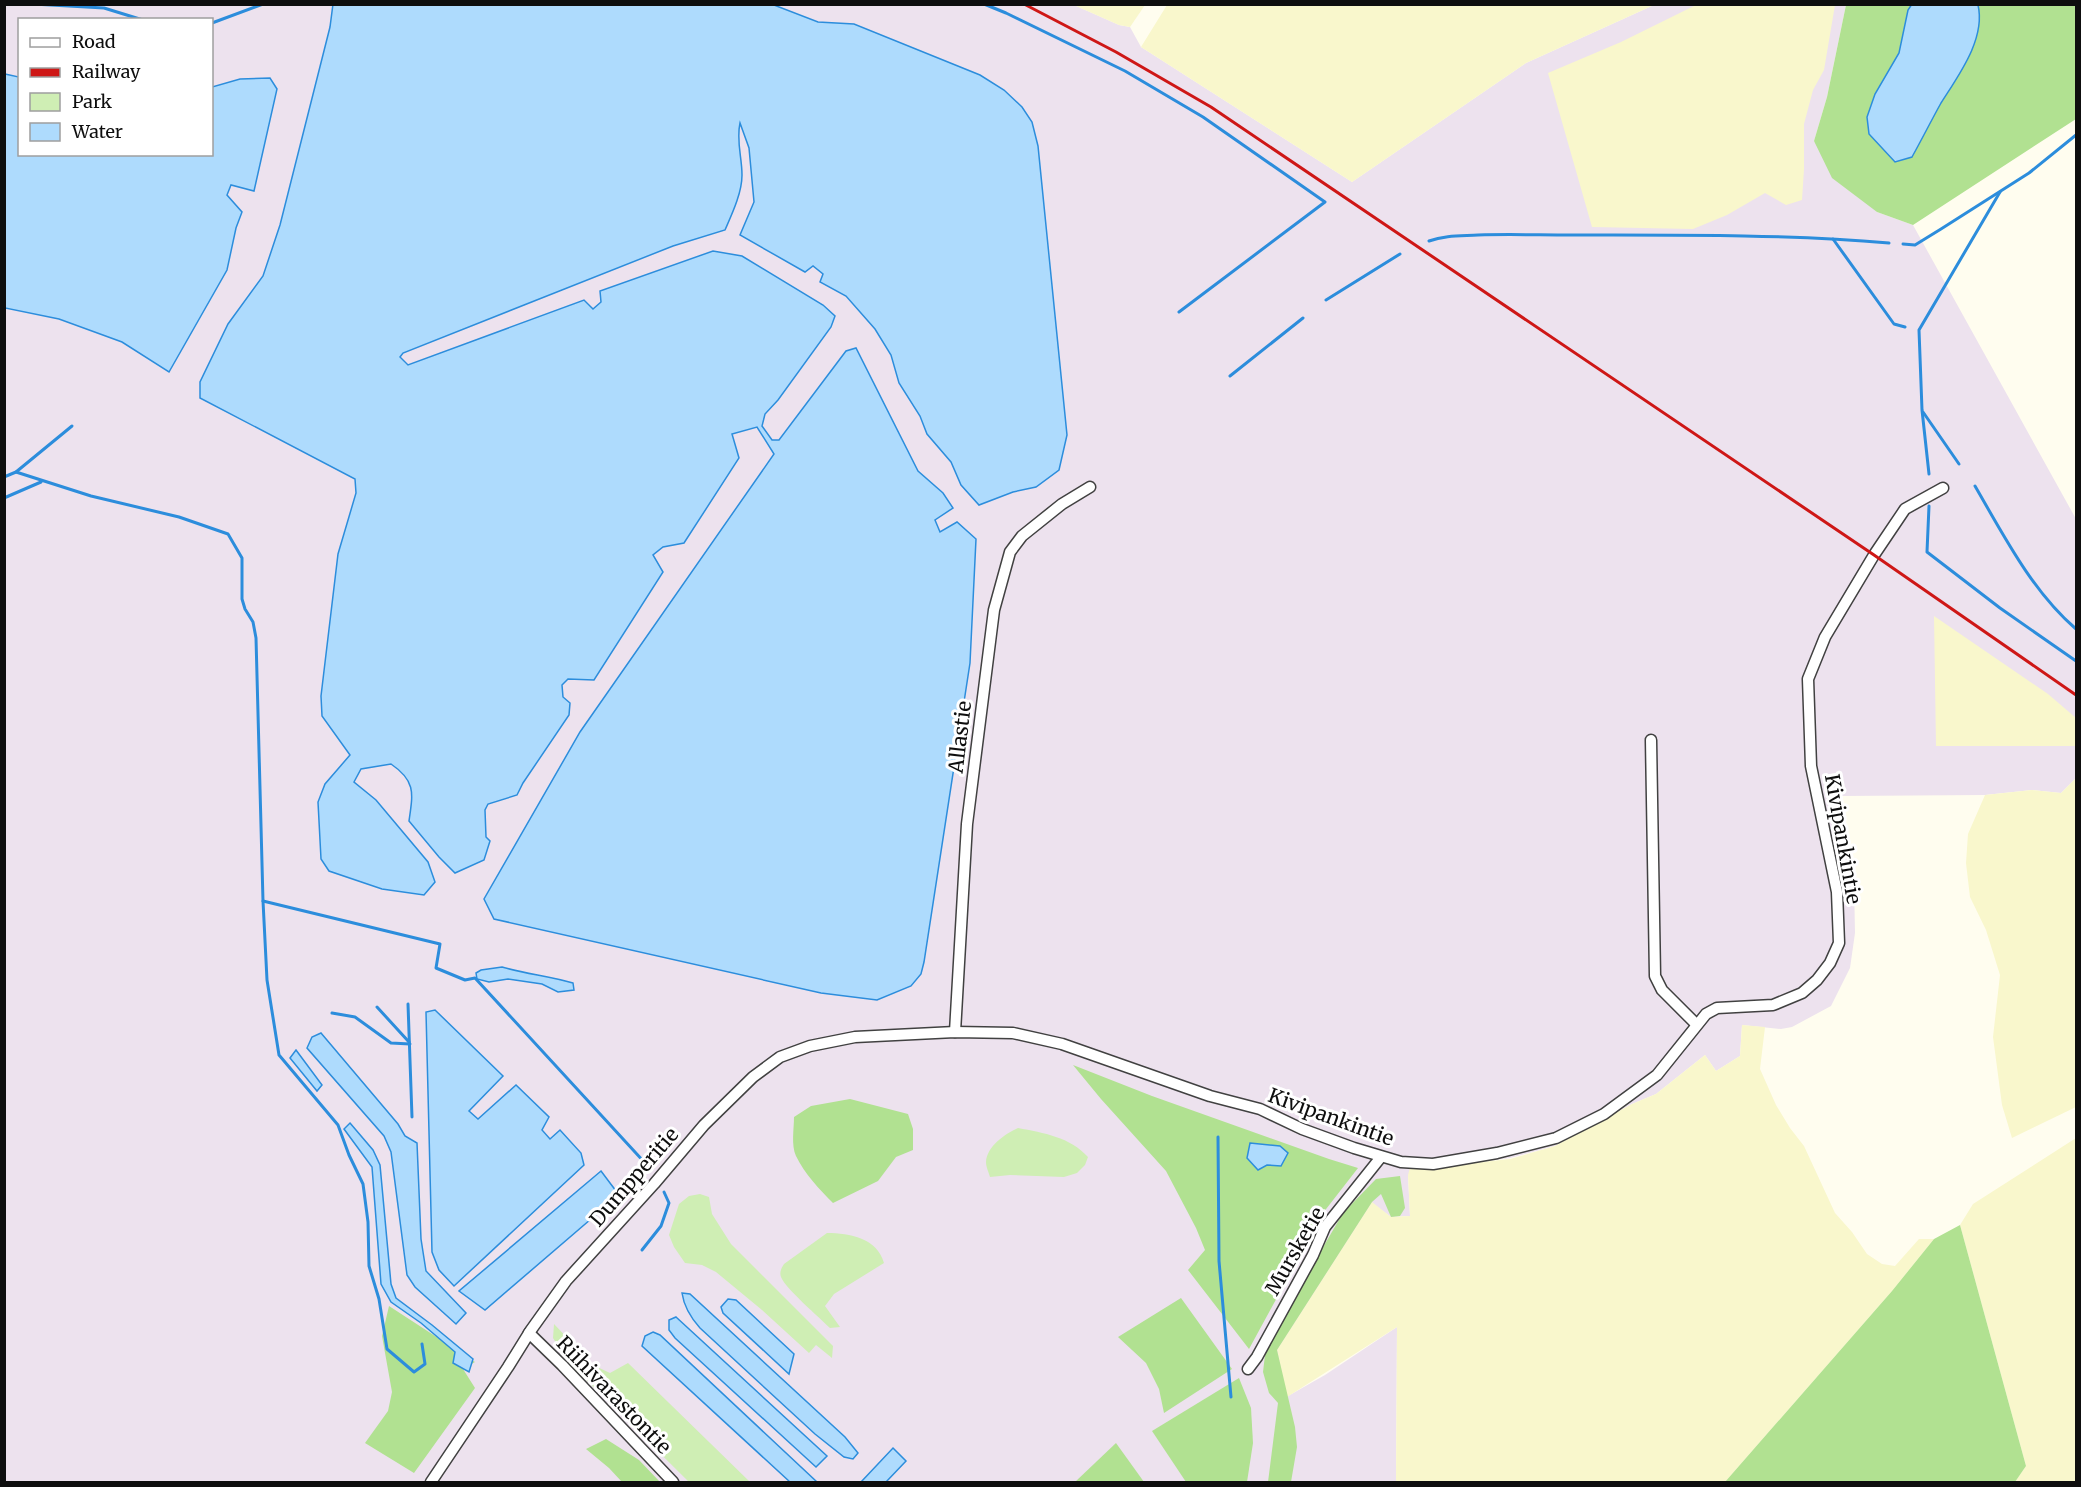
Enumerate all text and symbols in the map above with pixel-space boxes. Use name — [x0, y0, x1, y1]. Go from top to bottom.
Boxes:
legend — [18, 18, 213, 156]
text: Road — [72, 30, 116, 53]
text: Railway — [72, 60, 141, 83]
text: Park — [72, 90, 113, 113]
text: Water — [71, 120, 123, 143]
street label: Allastie — [943, 700, 976, 775]
street label: Kivipankintie — [1820, 772, 1867, 906]
street label: Kivipankintie — [1265, 1082, 1397, 1151]
street label: Dumpperitie — [584, 1122, 683, 1231]
street label: Mursketie — [1259, 1202, 1330, 1299]
street label: Riihivarastontie — [552, 1330, 677, 1459]

